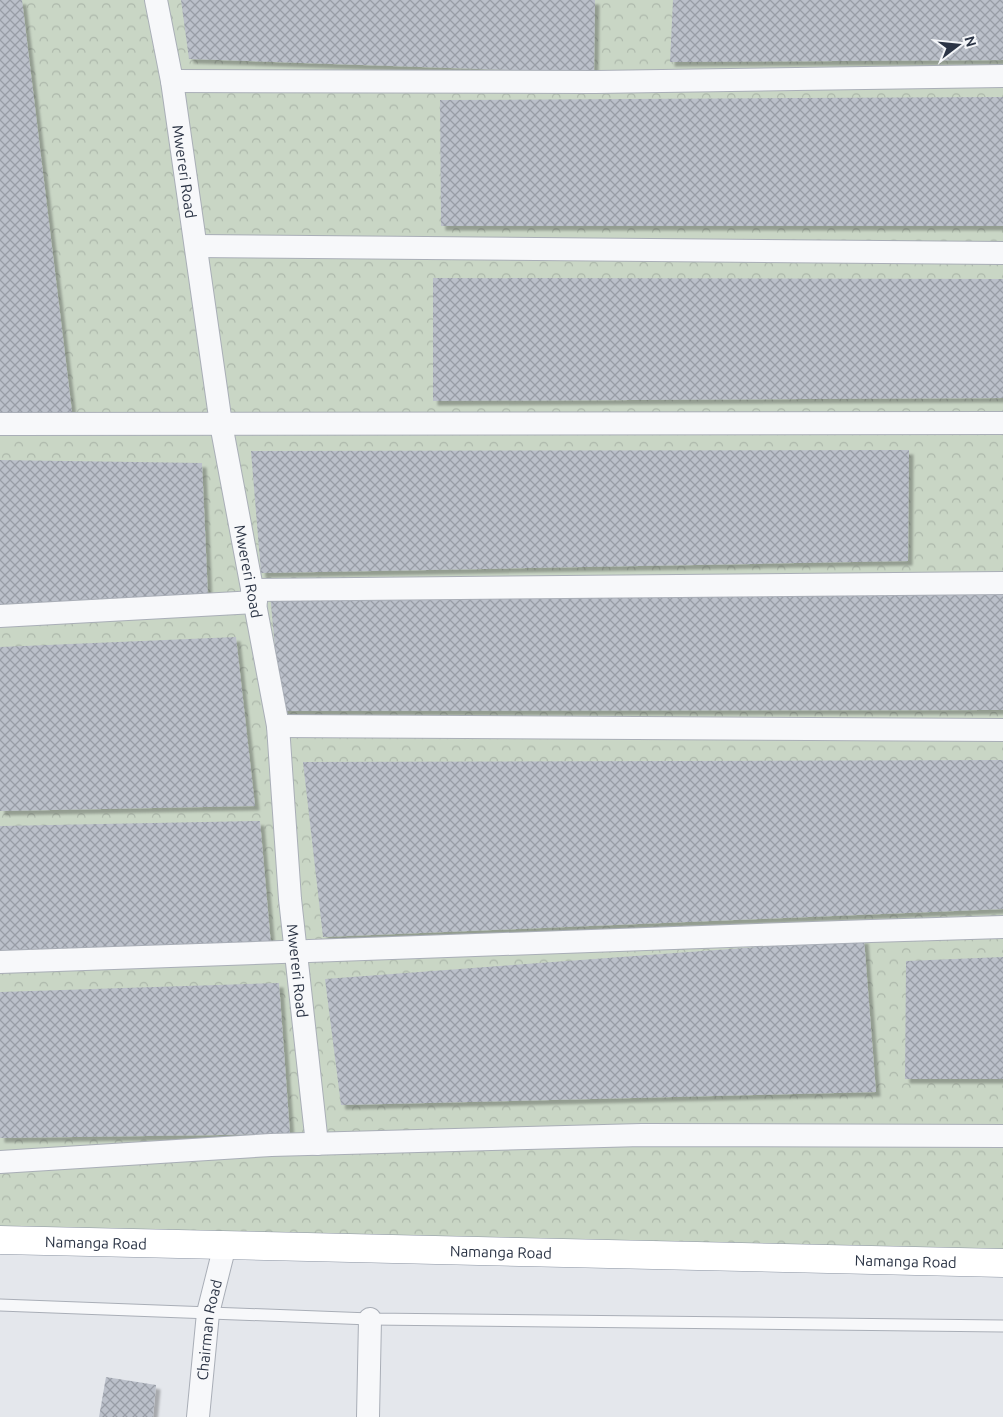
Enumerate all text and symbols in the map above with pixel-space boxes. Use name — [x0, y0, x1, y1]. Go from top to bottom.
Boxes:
north arrow — [933, 20, 983, 70]
text: N — [961, 34, 980, 49]
street label: Mwereri Road — [170, 124, 200, 219]
street label: Mwereri Road — [232, 523, 266, 619]
street label: Mwereri Road — [284, 923, 312, 1019]
street label: Namanga Road — [45, 1233, 147, 1252]
street label: Namanga Road — [450, 1242, 552, 1261]
street label: Namanga Road — [855, 1251, 957, 1270]
street label: Chairman Road — [193, 1277, 225, 1381]

